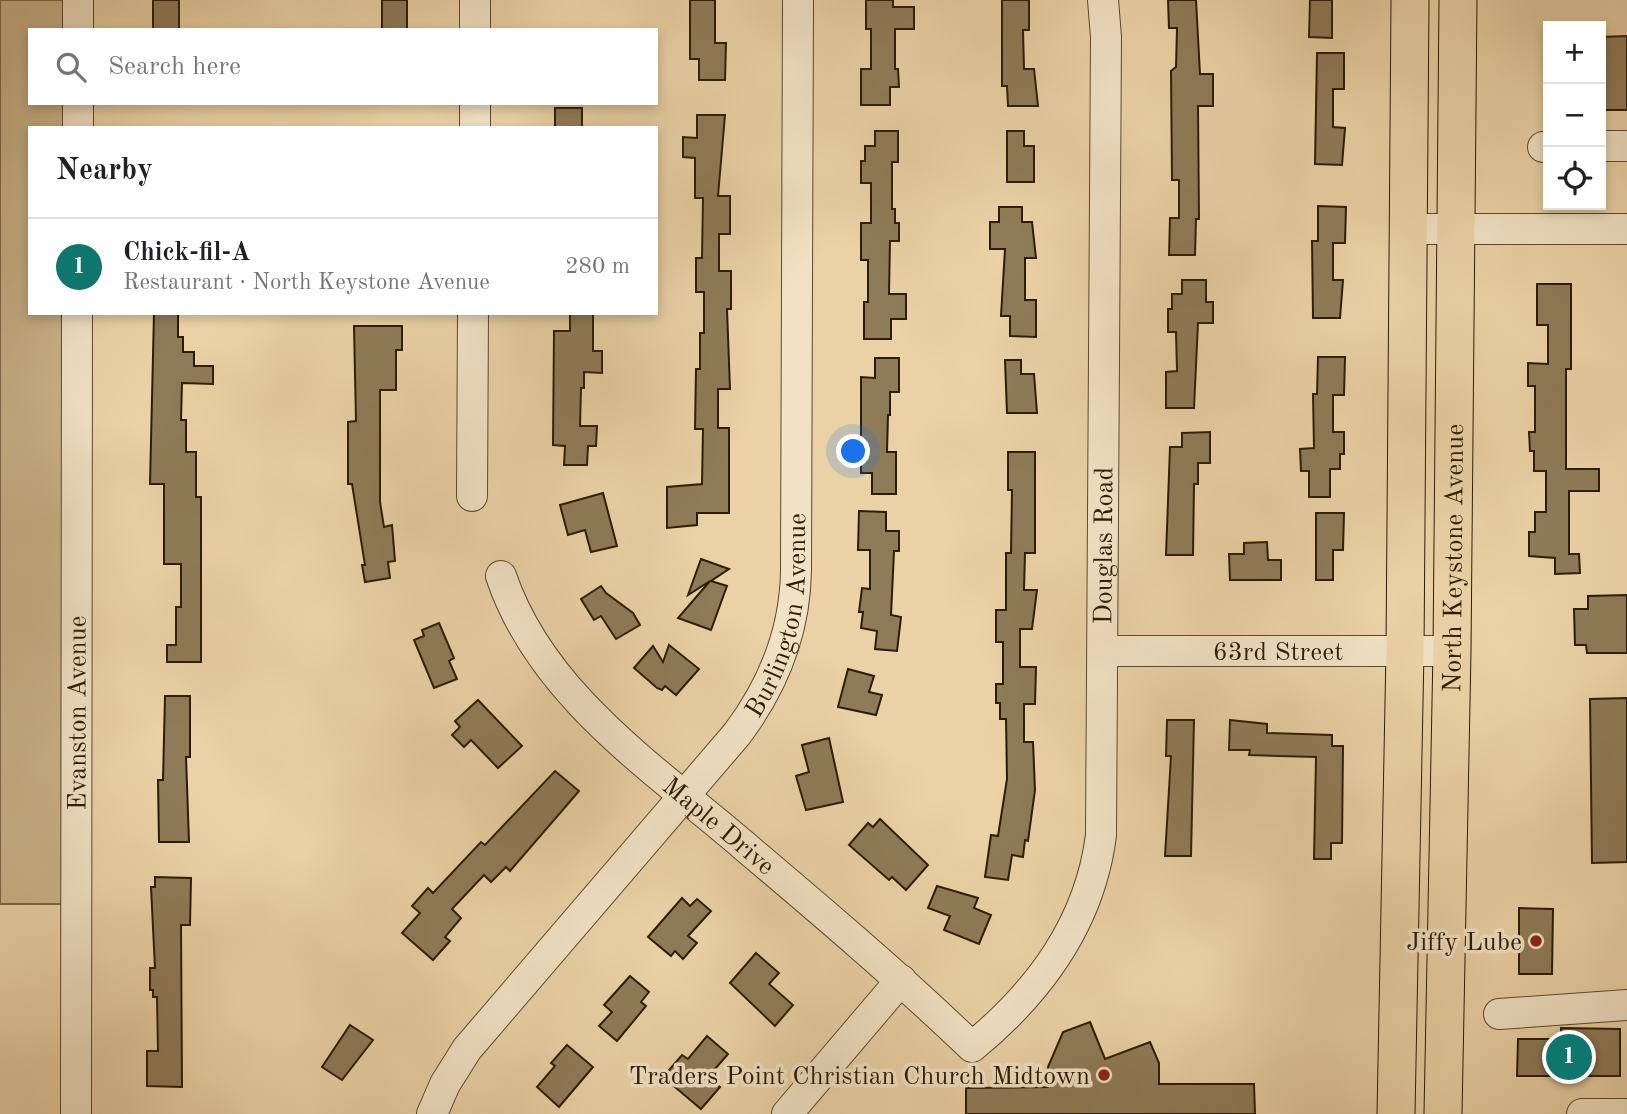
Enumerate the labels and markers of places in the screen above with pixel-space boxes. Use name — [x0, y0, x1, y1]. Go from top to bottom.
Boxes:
place label: Jiffy Lube — [1406, 930, 1522, 956]
marker: Jiffy Lube — [1528, 933, 1544, 949]
pin: 1 — [1546, 1031, 1592, 1083]
place label: Traders Point Christian Church Midtown — [629, 1064, 1090, 1090]
marker: Traders Point Christian Church Midtown — [1096, 1067, 1112, 1083]

